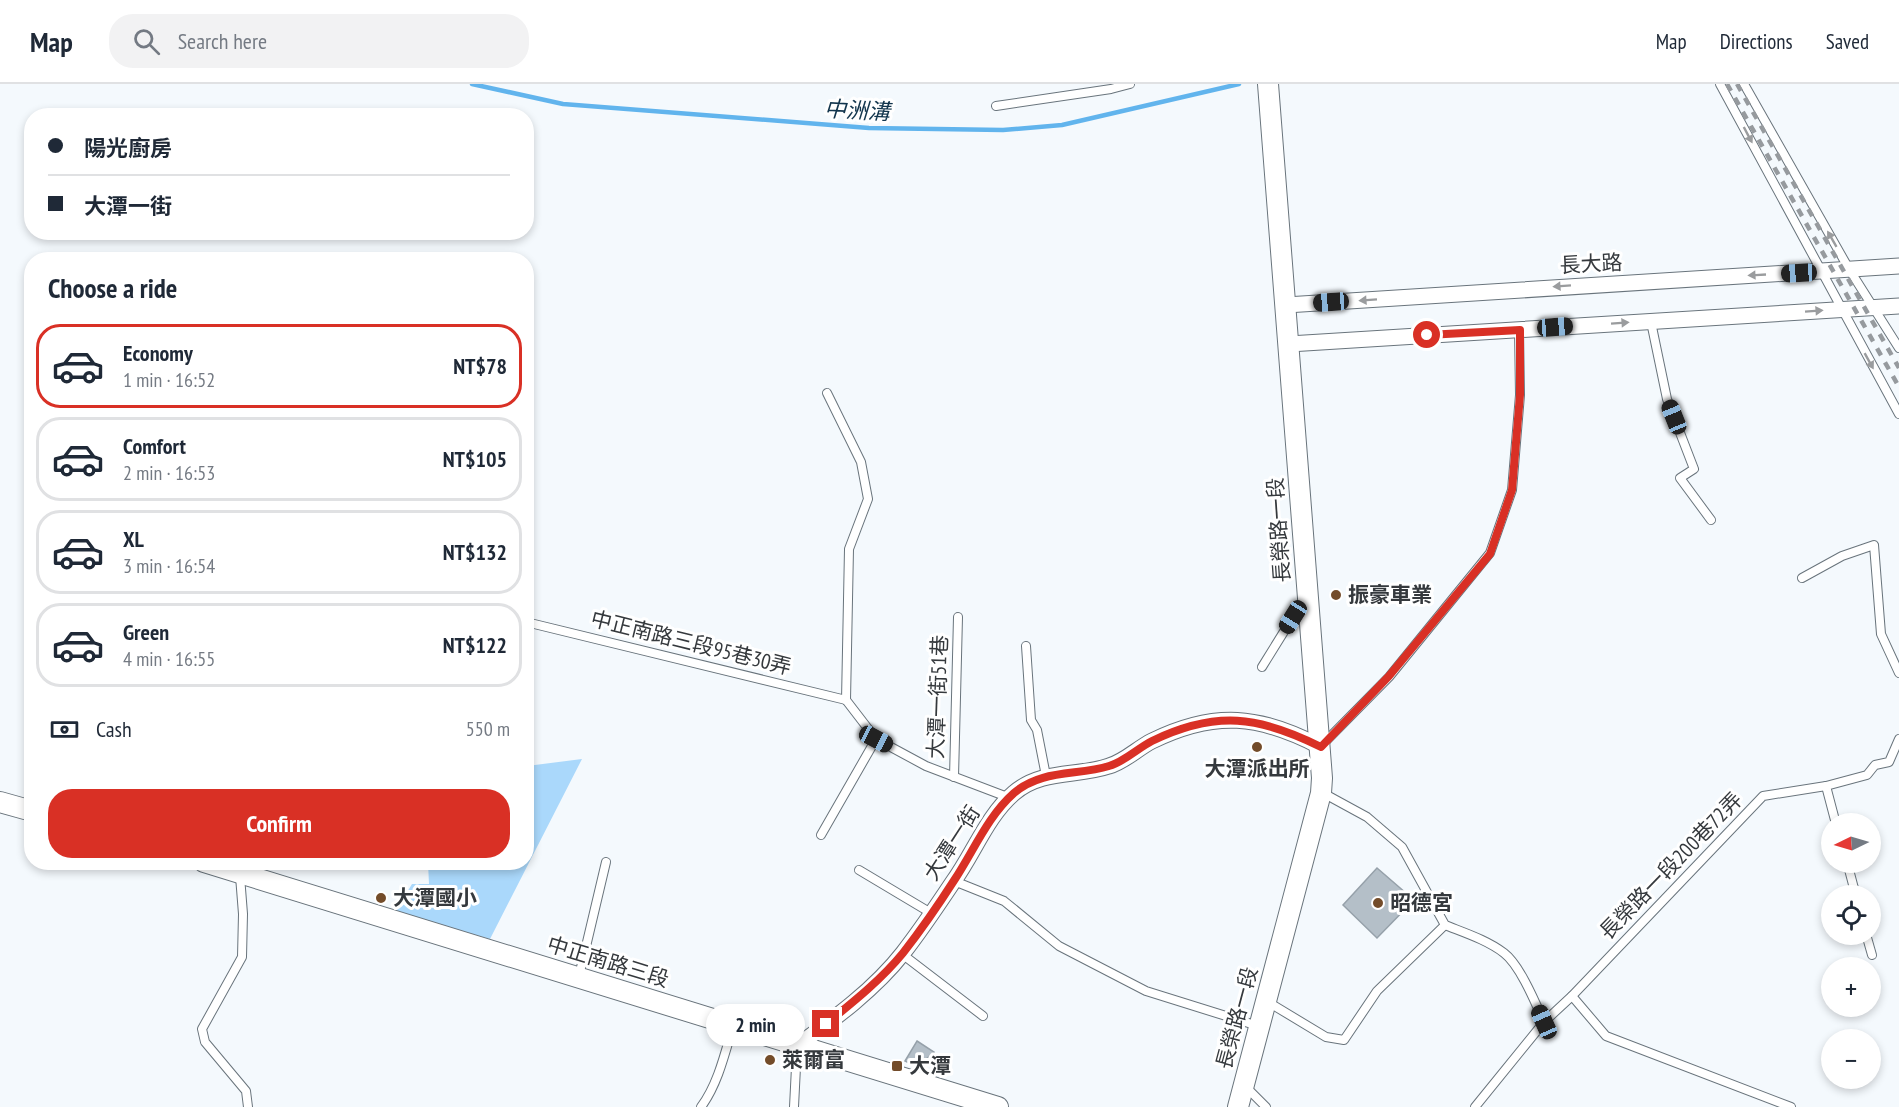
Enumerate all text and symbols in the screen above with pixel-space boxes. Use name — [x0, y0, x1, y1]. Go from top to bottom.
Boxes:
search box — [109, 14, 529, 68]
text: Map — [30, 23, 73, 60]
icon: search — [130, 25, 163, 58]
text: Search here — [178, 27, 267, 55]
text: Map — [1656, 28, 1687, 55]
text: Directions — [1720, 28, 1793, 55]
text: Saved — [1826, 28, 1869, 55]
water label: 中洲溝 — [823, 94, 894, 126]
one-way arrow — [1743, 127, 1753, 144]
text: 陽光廚房 — [84, 134, 172, 162]
text: 大潭一街 — [84, 192, 172, 220]
one-way arrow — [1827, 230, 1837, 247]
street label: 長大路 — [1559, 248, 1623, 279]
car — [1781, 263, 1817, 283]
one-way arrow — [1747, 270, 1766, 280]
text: Choose a ride — [48, 271, 177, 305]
one-way arrow — [1553, 282, 1572, 291]
car — [1312, 292, 1350, 312]
one-way arrow — [1358, 295, 1377, 305]
one-way arrow — [1805, 306, 1824, 316]
car — [1536, 317, 1574, 337]
one-way arrow — [1610, 319, 1629, 328]
route start — [1413, 321, 1440, 348]
icon: car — [51, 339, 105, 393]
text: Economy — [123, 339, 193, 367]
text: NT$78 — [453, 352, 507, 380]
one-way arrow — [1864, 353, 1874, 370]
text: 1 min · 16:52 — [123, 367, 215, 393]
car — [1659, 397, 1689, 437]
icon: car — [51, 432, 105, 486]
text: Comfort — [123, 432, 186, 460]
text: NT$105 — [443, 445, 507, 473]
text: 2 min · 16:53 — [123, 460, 215, 486]
street label: 長榮路一段 — [1261, 477, 1296, 583]
icon: car — [51, 525, 105, 579]
text: XL — [123, 525, 144, 553]
text: NT$132 — [443, 538, 507, 566]
text: 3 min · 16:54 — [123, 553, 215, 579]
place label: 振豪車業 — [1348, 581, 1432, 608]
marker: 振豪車業 — [1329, 588, 1343, 602]
car — [1276, 597, 1310, 637]
street label: 中正南路三段95巷30弄 — [588, 605, 794, 681]
icon: car — [51, 618, 105, 672]
text: Green — [123, 618, 169, 646]
text: NT$122 — [443, 631, 507, 659]
street label: 大潭一街51巷 — [922, 635, 953, 759]
text: 4 min · 16:55 — [123, 646, 215, 672]
icon: cash — [48, 713, 81, 746]
text: Cash — [96, 715, 132, 743]
text: 550 m — [466, 716, 510, 742]
car — [856, 723, 896, 755]
marker: 大潭派出所 — [1250, 740, 1264, 754]
place label: 大潭派出所 — [1205, 755, 1310, 782]
street label: 長榮路一段200巷72弄 — [1593, 786, 1748, 945]
button: Confirm — [48, 789, 510, 858]
street label: 大潭一街 — [917, 800, 986, 885]
north arrow — [1821, 813, 1881, 873]
map controls — [1821, 813, 1881, 1089]
place label: 大潭國小 — [393, 884, 477, 911]
button: locate — [1821, 885, 1881, 945]
place label: 昭德宮 — [1390, 889, 1453, 916]
marker: 大潭國小 — [374, 891, 388, 905]
marker: 昭德宮 — [1371, 896, 1385, 910]
street label: 中正南路三段 — [544, 930, 672, 993]
button: + — [1821, 957, 1881, 1017]
street label: 長榮路一段 — [1210, 964, 1263, 1072]
car — [1528, 1002, 1560, 1042]
callout: 2 min — [706, 1003, 805, 1045]
route end — [812, 1010, 839, 1037]
text: 2 min — [735, 1012, 776, 1038]
button: − — [1821, 1029, 1881, 1089]
place label: 萊爾富 — [782, 1046, 845, 1073]
place label: 大潭 — [909, 1052, 951, 1079]
marker: 萊爾富 — [763, 1053, 777, 1067]
marker: 大潭 — [890, 1059, 904, 1073]

